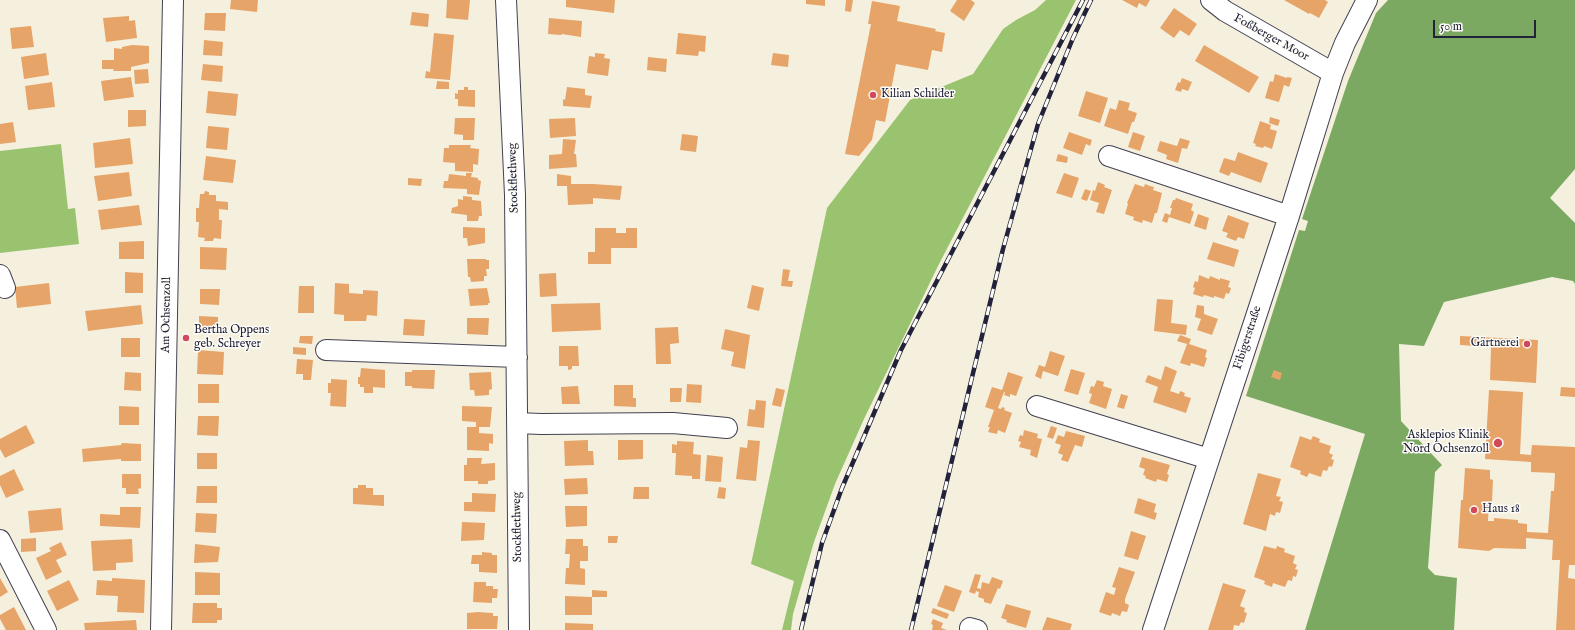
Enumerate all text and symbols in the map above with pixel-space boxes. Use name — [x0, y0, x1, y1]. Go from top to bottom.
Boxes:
street label: Foßberger Moor — [1231, 11, 1311, 65]
scale bar — [1435, 12, 1538, 38]
text: 50 m — [1440, 19, 1462, 34]
place label: Kilian Schilder — [881, 88, 954, 102]
marker: Kilian Schilder — [868, 90, 878, 100]
street label: Stockflethweg — [506, 143, 522, 213]
street label: Am Ochsenzoll — [159, 277, 175, 353]
street label: Fibigerstraße — [1231, 304, 1265, 372]
place label: Bertha Oppens geb. Schreyer — [194, 324, 269, 352]
marker: Bertha Oppens geb. Schreyer — [181, 333, 191, 343]
place label: Gärtnerei — [1471, 337, 1519, 351]
marker: Gärtnerei — [1522, 339, 1532, 349]
place label: Asklepios Klinik Nord Ochsenzoll — [1403, 429, 1489, 457]
marker: Asklepios Klinik Nord Ochsenzoll — [1492, 437, 1504, 449]
street label: Stockflethweg — [510, 492, 526, 562]
place label: Haus 18 — [1482, 503, 1520, 517]
marker: Haus 18 — [1469, 505, 1479, 515]

